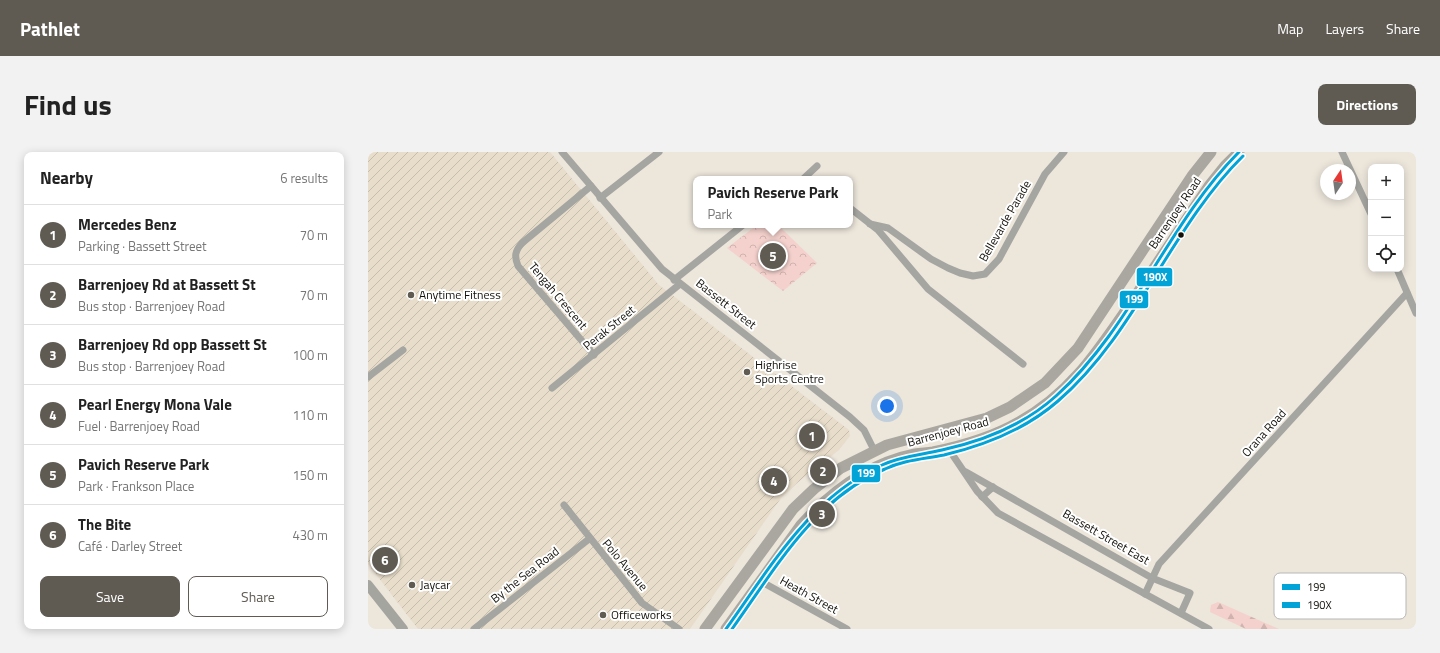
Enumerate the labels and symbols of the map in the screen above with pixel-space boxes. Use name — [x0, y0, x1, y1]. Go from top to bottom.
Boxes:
north arrow — [1320, 164, 1356, 200]
street label: Barrenjoey Road — [1143, 173, 1206, 253]
street label: Bellevarde Parade — [974, 176, 1036, 265]
unlabelled marker — [1176, 230, 1186, 240]
pin: 5 — [760, 241, 786, 271]
street label: Tengah Crescent — [524, 258, 593, 334]
line badge: 190X — [1136, 267, 1173, 287]
text: 190X — [1143, 269, 1168, 285]
street label: Bassett Street — [692, 274, 761, 334]
place label: Anytime Fitness — [419, 285, 501, 304]
marker: Anytime Fitness — [406, 290, 416, 300]
line badge: 199 — [1119, 290, 1149, 309]
text: 199 — [1125, 291, 1143, 307]
street label: Perak Street — [578, 300, 640, 355]
place label: Highrise Sports Centre — [755, 355, 824, 388]
marker: Highrise Sports Centre — [742, 367, 752, 377]
your location — [877, 396, 897, 416]
street label: Orana Road — [1237, 404, 1290, 461]
street label: Barrenjoey Road — [905, 412, 991, 451]
pin: 1 — [799, 421, 825, 451]
pin: 2 — [810, 456, 836, 486]
line badge: 199 — [851, 464, 881, 483]
text: 199 — [857, 465, 875, 481]
pin: 4 — [761, 466, 787, 496]
pin: 3 — [809, 499, 835, 529]
street label: Bassett Street East — [1059, 504, 1154, 570]
street label: Polo Avenue — [598, 535, 653, 595]
street label: By the Sea Road — [486, 542, 563, 607]
pin: 6 — [372, 545, 398, 575]
street label: Heath Street — [776, 571, 843, 619]
legend — [1274, 573, 1406, 619]
place label: Jaycar — [420, 575, 451, 594]
text: 199 — [1307, 579, 1325, 595]
marker: Jaycar — [407, 580, 417, 590]
text: 190X — [1307, 597, 1332, 613]
place label: Officeworks — [611, 605, 672, 624]
marker: Officeworks — [598, 610, 608, 620]

